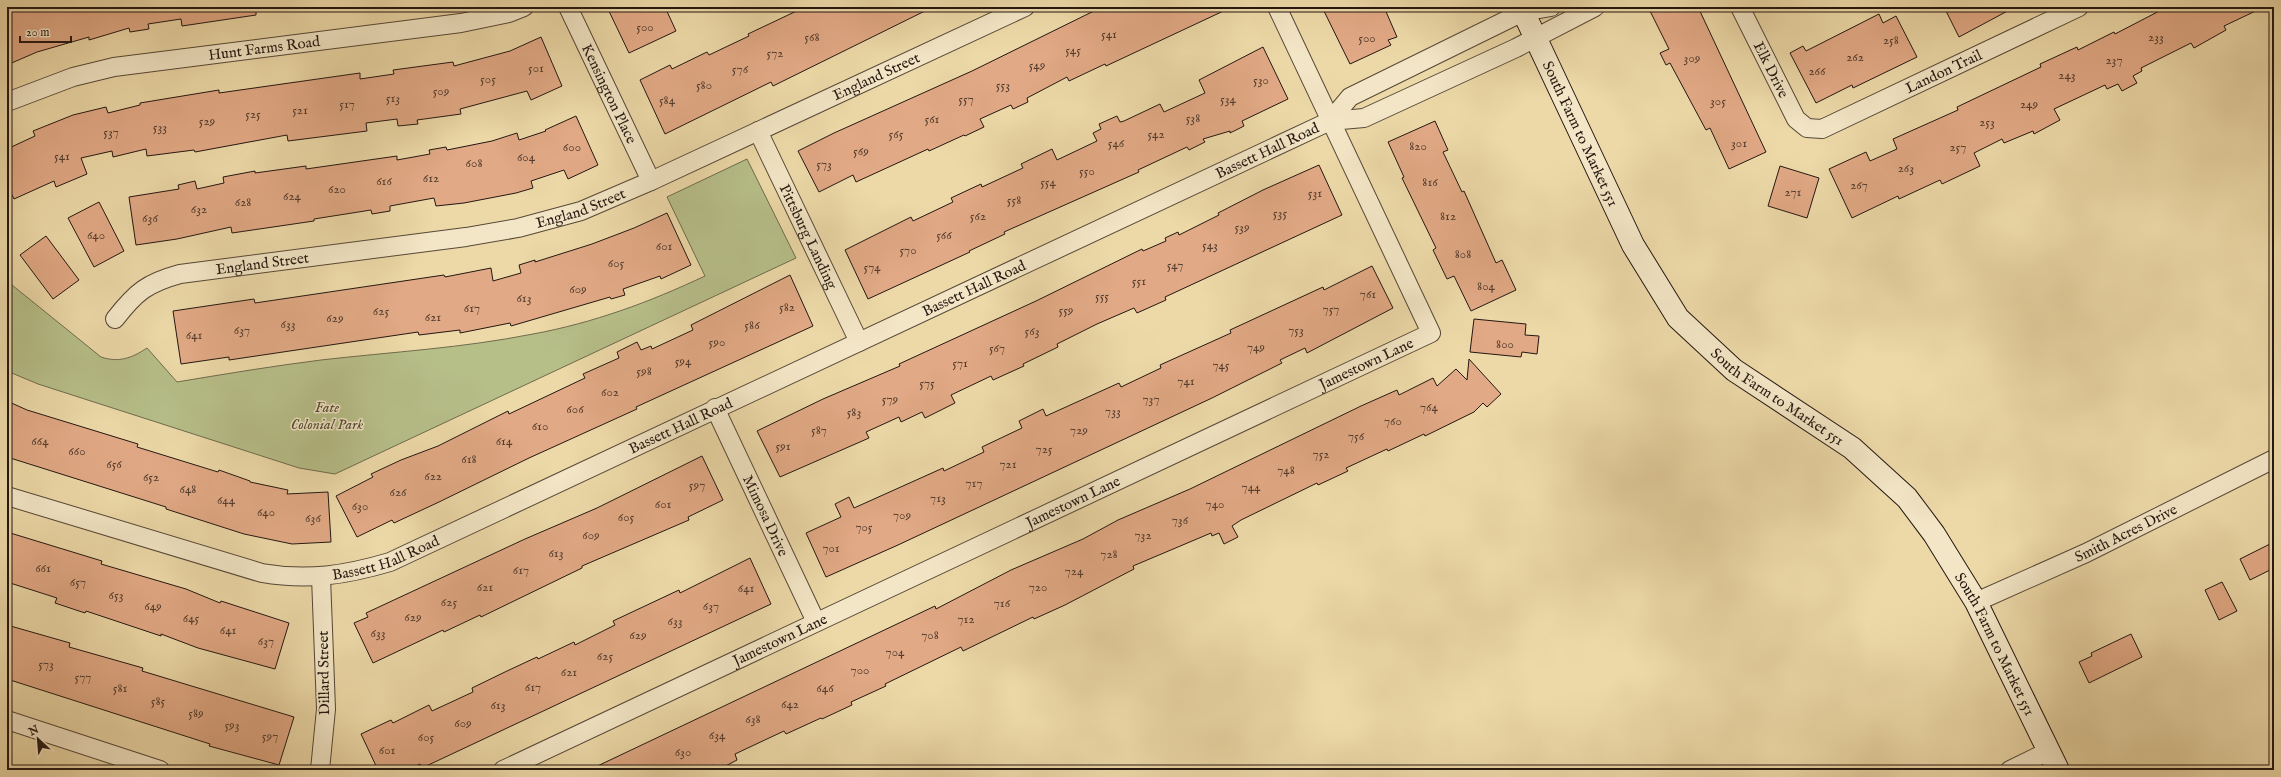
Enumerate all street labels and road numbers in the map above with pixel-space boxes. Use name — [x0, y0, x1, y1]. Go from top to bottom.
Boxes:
street label: Hunt Farms Road — [207, 31, 322, 64]
street label: Elk Drive — [1749, 38, 1793, 101]
street label: Kensington Place — [577, 41, 641, 147]
street label: Landon Trail — [1902, 45, 1986, 98]
street label: England Street — [830, 48, 923, 105]
street label: South Farm to Market 551 — [1538, 58, 1623, 209]
street label: Bassett Hall Road — [1212, 118, 1323, 183]
street label: Pittsburg Landing — [775, 181, 842, 293]
street label: England Street — [534, 184, 628, 232]
street label: England Street — [215, 248, 310, 279]
street label: Bassett Hall Road — [919, 255, 1030, 321]
street label: Jamestown Lane — [1314, 333, 1416, 395]
street label: South Farm to Market 551 — [1707, 344, 1848, 450]
street label: Bassett Hall Road — [626, 393, 736, 458]
street label: Jamestown Lane — [1021, 471, 1123, 533]
street label: Mimosa Drive — [738, 472, 793, 559]
street label: Smith Acres Drive — [2072, 499, 2180, 566]
street label: Bassett Hall Road — [331, 530, 443, 584]
street label: South Farm to Market 551 — [1951, 569, 2039, 719]
street label: Jamestown Lane — [728, 609, 830, 671]
street label: Dillard Street — [314, 630, 334, 716]

